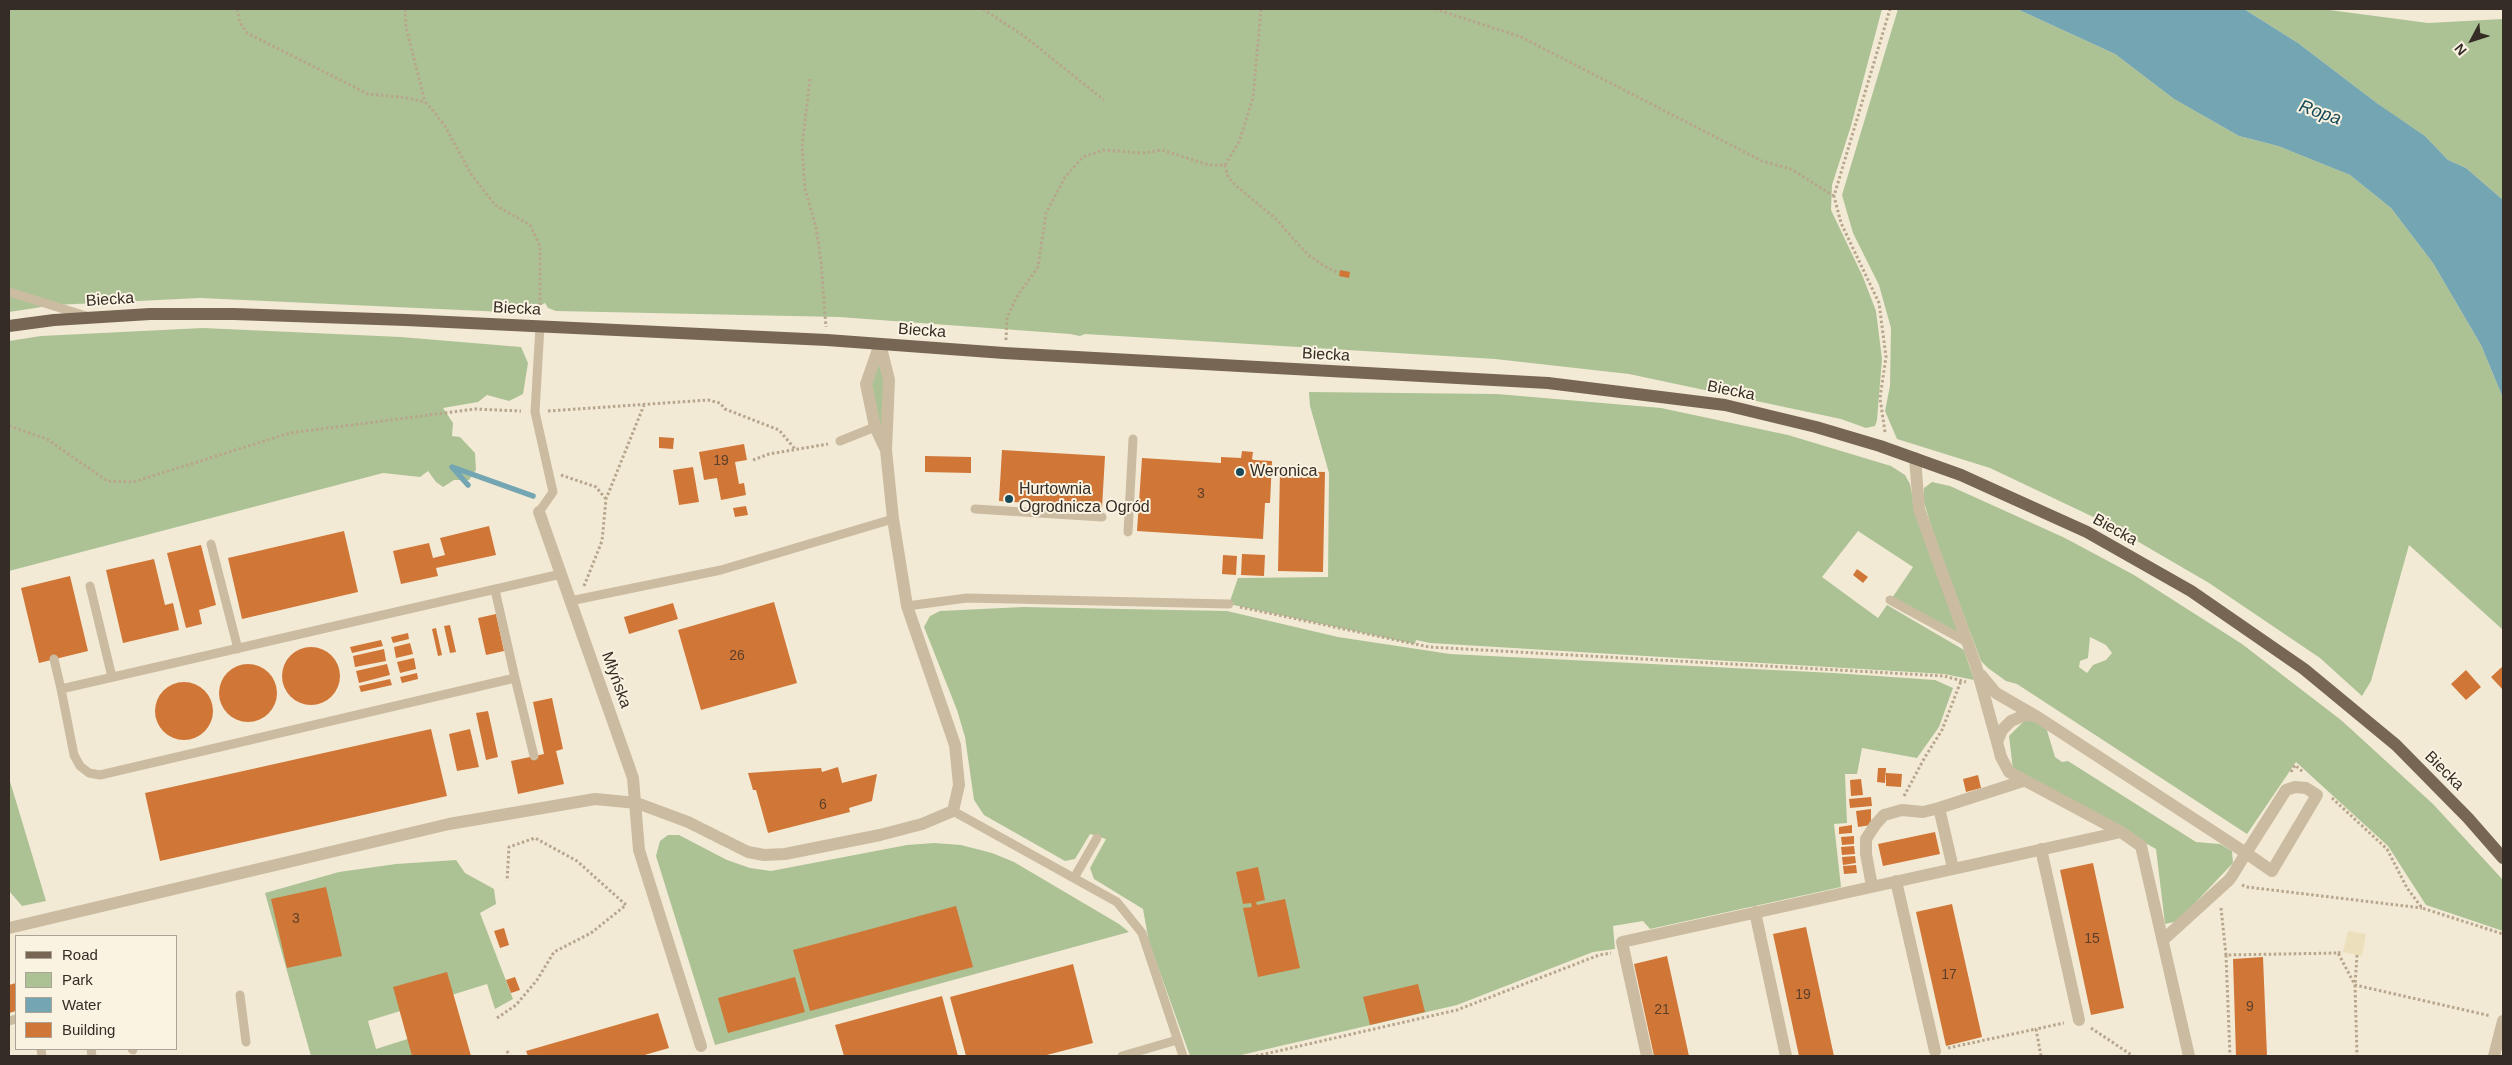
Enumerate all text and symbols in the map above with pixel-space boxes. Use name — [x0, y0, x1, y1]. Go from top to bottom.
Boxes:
north arrow — [2447, 15, 2497, 65]
text: N — [2451, 41, 2470, 59]
water label: Ropa — [2296, 96, 2344, 130]
street label: Biecka — [85, 289, 135, 311]
street label: Biecka — [493, 298, 541, 320]
street label: Biecka — [897, 320, 947, 342]
street label: Biecka — [1302, 344, 1350, 366]
street label: Biecka — [1706, 377, 1756, 405]
house number: 19 — [713, 453, 729, 469]
place label: Weronica — [1250, 462, 1317, 482]
marker: Weronica — [1234, 466, 1246, 478]
place label: Hurtownia Ogrodnicza Ogród — [1019, 480, 1150, 518]
house number: 3 — [1197, 486, 1205, 502]
marker: Hurtownia Ogrodnicza Ogród — [1003, 493, 1015, 505]
street label: Biecka — [2089, 510, 2141, 550]
house number: 26 — [729, 648, 745, 664]
street label: Młyńska — [597, 649, 635, 711]
street label: Biecka — [2420, 747, 2468, 795]
house number: 6 — [819, 797, 827, 813]
house number: 3 — [292, 911, 300, 927]
house number: 15 — [2084, 931, 2100, 947]
legend — [15, 935, 178, 1050]
text: Road — [62, 946, 98, 963]
house number: 17 — [1941, 967, 1957, 983]
text: Park — [62, 971, 93, 988]
house number: 19 — [1795, 987, 1811, 1003]
text: Water — [62, 996, 101, 1013]
house number: 9 — [2246, 999, 2254, 1015]
house number: 21 — [1654, 1002, 1670, 1018]
text: Building — [62, 1021, 115, 1038]

